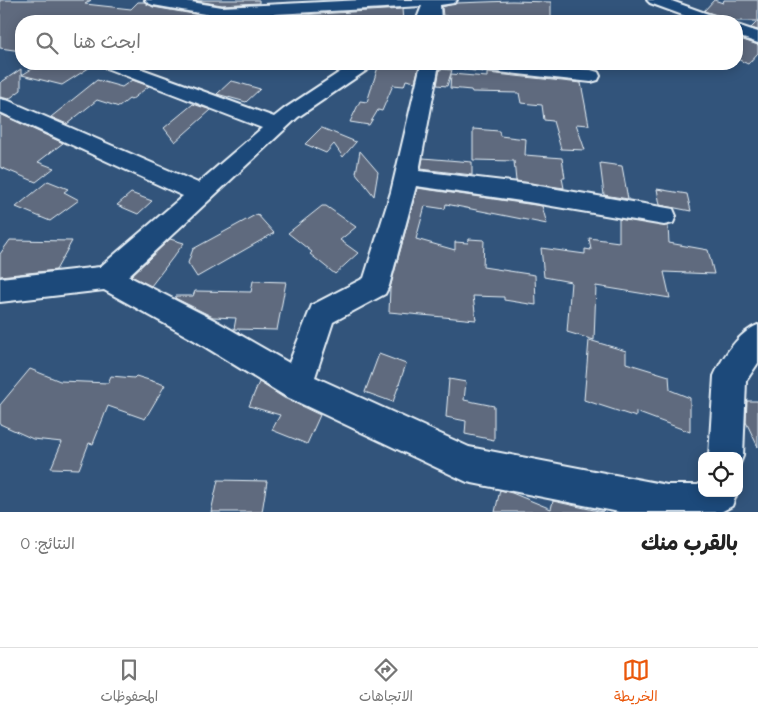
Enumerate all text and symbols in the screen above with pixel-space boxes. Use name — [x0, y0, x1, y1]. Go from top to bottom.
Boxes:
search box — [15, 15, 743, 70]
icon: search — [33, 29, 61, 57]
text: ابحث هنا — [73, 29, 141, 53]
map controls — [698, 452, 743, 497]
button: locate — [698, 452, 743, 497]
text: بالقرب منك — [641, 529, 738, 556]
text: النتائج: 0 — [20, 533, 75, 553]
tab: المحفوظات — [100, 656, 158, 709]
tab: الاتجاهات — [359, 656, 413, 709]
tab: الخريطة — [614, 656, 658, 709]

